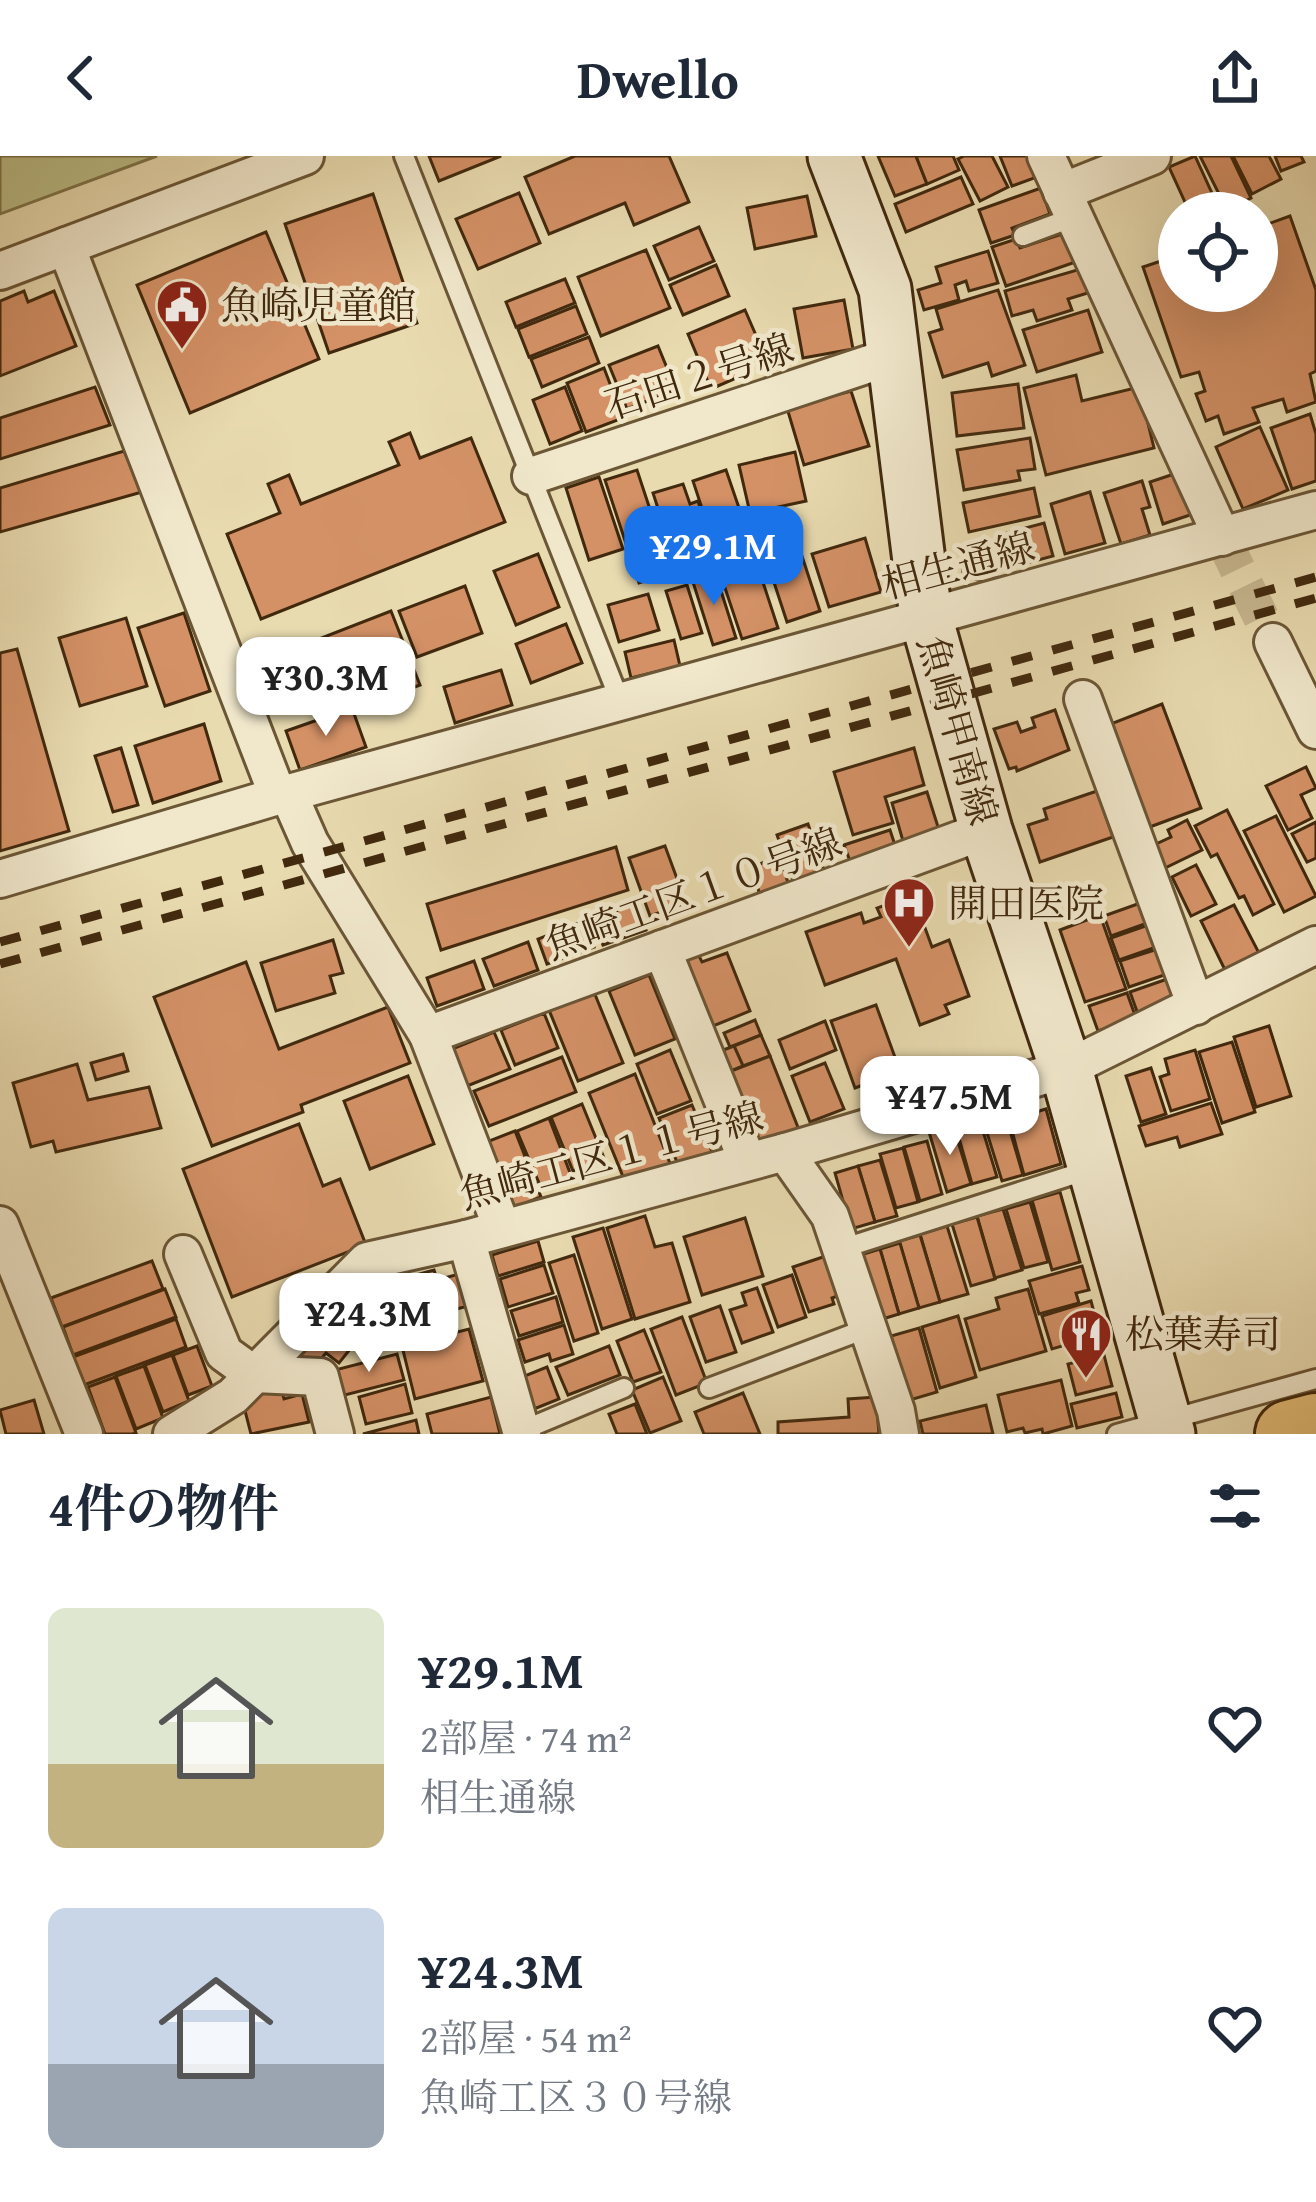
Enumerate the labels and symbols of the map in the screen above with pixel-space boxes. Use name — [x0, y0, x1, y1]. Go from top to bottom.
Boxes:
place label: 魚崎児童館 — [221, 276, 416, 333]
public building icon: 魚崎児童館 — [154, 277, 210, 351]
street label: 石田２号線 — [597, 318, 800, 433]
pin: ¥29.1M — [616, 506, 812, 608]
street label: 相生通線 — [875, 517, 1041, 612]
street label: 魚崎甲南線 — [904, 628, 1013, 831]
pin: ¥30.3M — [228, 637, 424, 739]
street label: 魚崎工区１０号線 — [536, 812, 849, 973]
place label: 開田医院 — [948, 874, 1104, 931]
hospital icon: 開田医院 — [881, 875, 937, 949]
pin: ¥47.5M — [852, 1056, 1048, 1158]
street label: 魚崎工区１１号線 — [453, 1087, 769, 1222]
pin: ¥24.3M — [271, 1273, 467, 1375]
place label: 松葉寿司 — [1125, 1305, 1281, 1362]
restaurant icon: 松葉寿司 — [1058, 1306, 1114, 1380]

